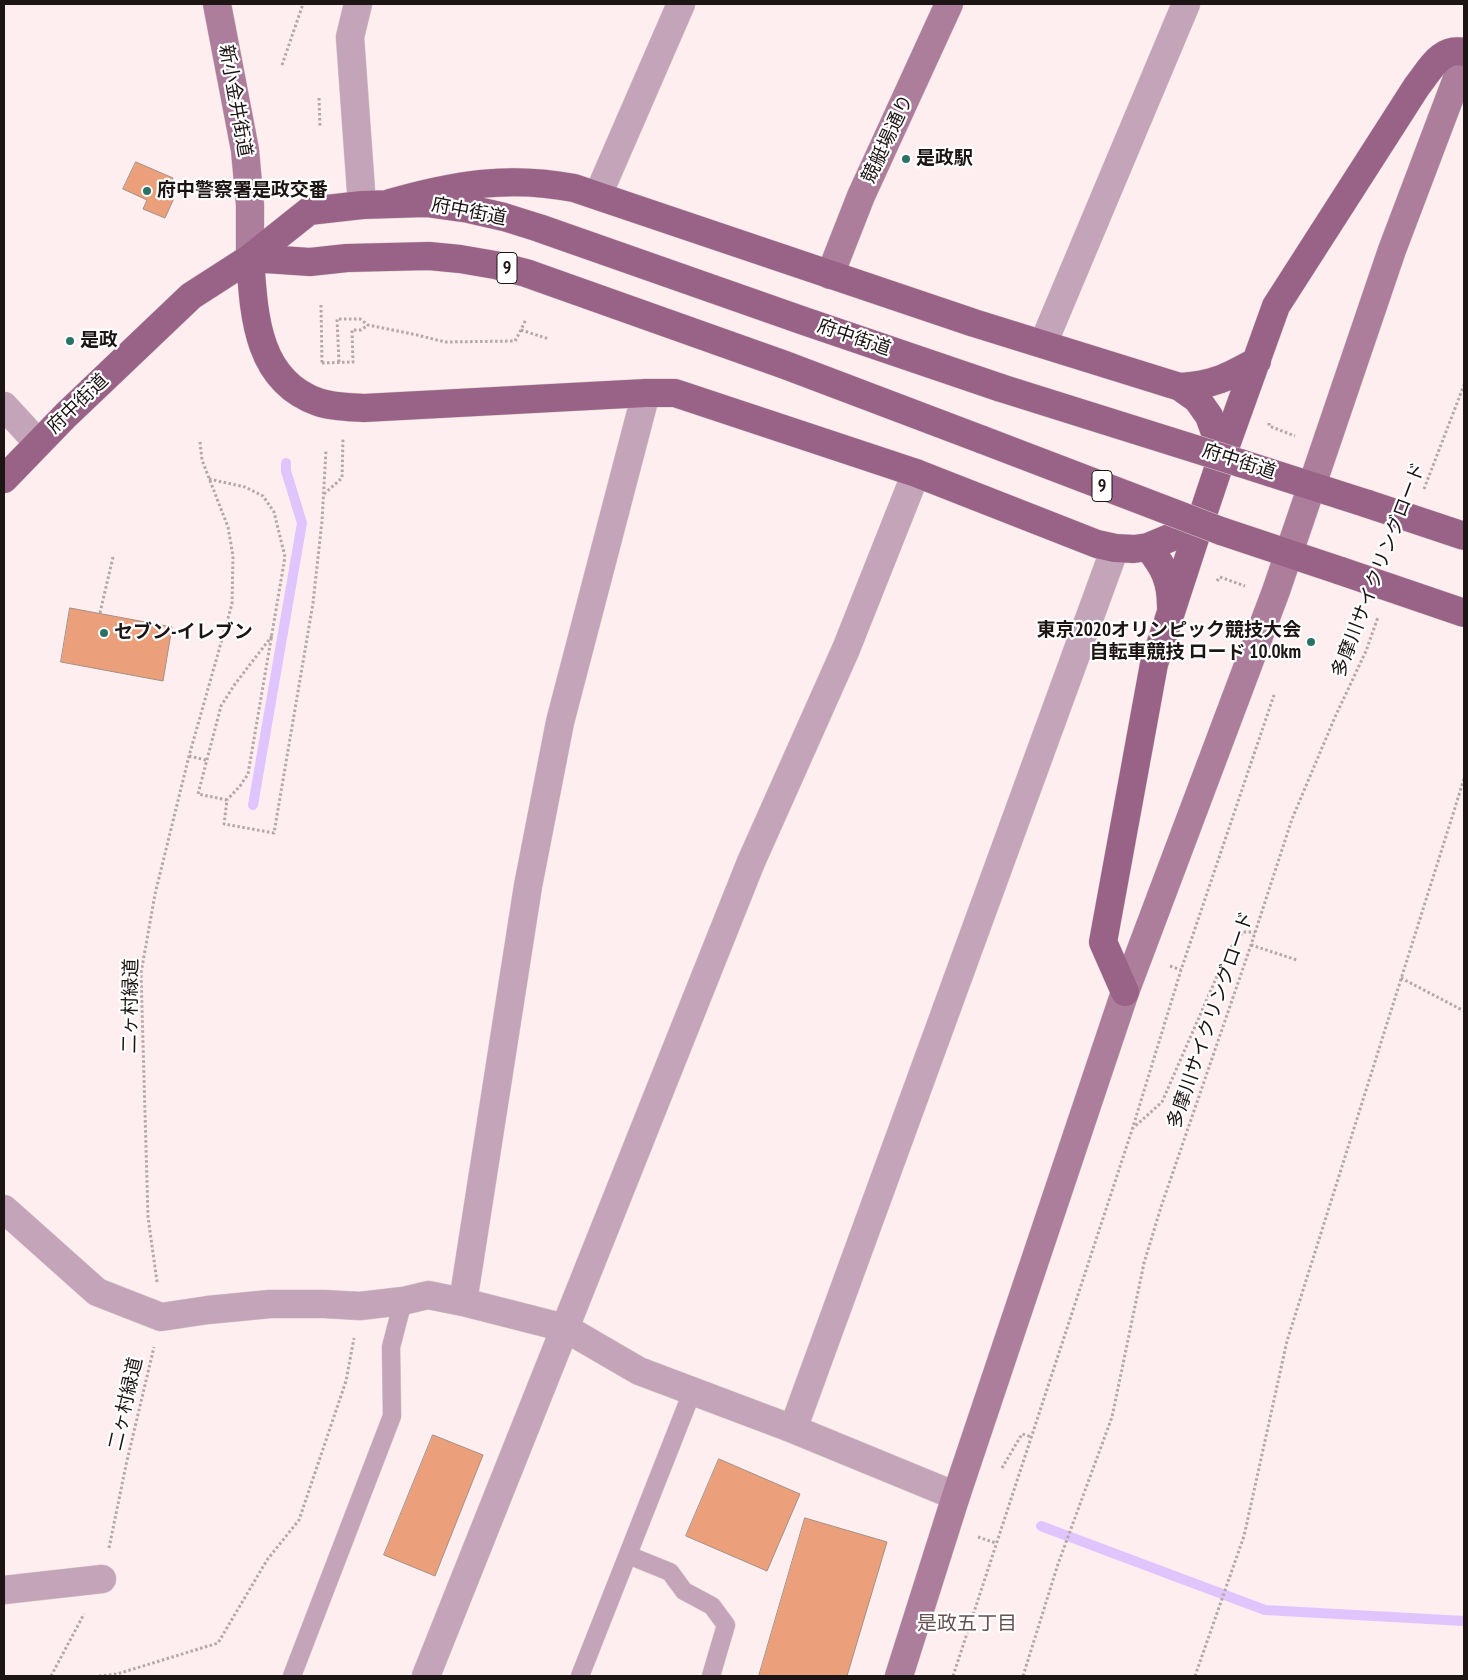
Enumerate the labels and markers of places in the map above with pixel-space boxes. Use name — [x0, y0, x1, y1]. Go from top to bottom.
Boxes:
place label: 是政駅 — [916, 148, 973, 170]
marker: 是政駅 — [900, 153, 912, 165]
place label: 府中警察署是政交番 — [157, 180, 328, 202]
marker: 府中警察署是政交番 — [141, 185, 153, 197]
place label: 是政 — [80, 330, 118, 352]
marker: 是政 — [64, 335, 76, 347]
place label: 東京2020オリンピック競技大会 自転車競技 ロード 10.0km — [1037, 620, 1301, 664]
place label: セブン-イレブン — [114, 622, 253, 644]
marker: セブン-イレブン — [98, 627, 110, 639]
marker: 東京2020オリンピック競技大会 自転車競技 ロード 10.0km — [1305, 636, 1317, 648]

